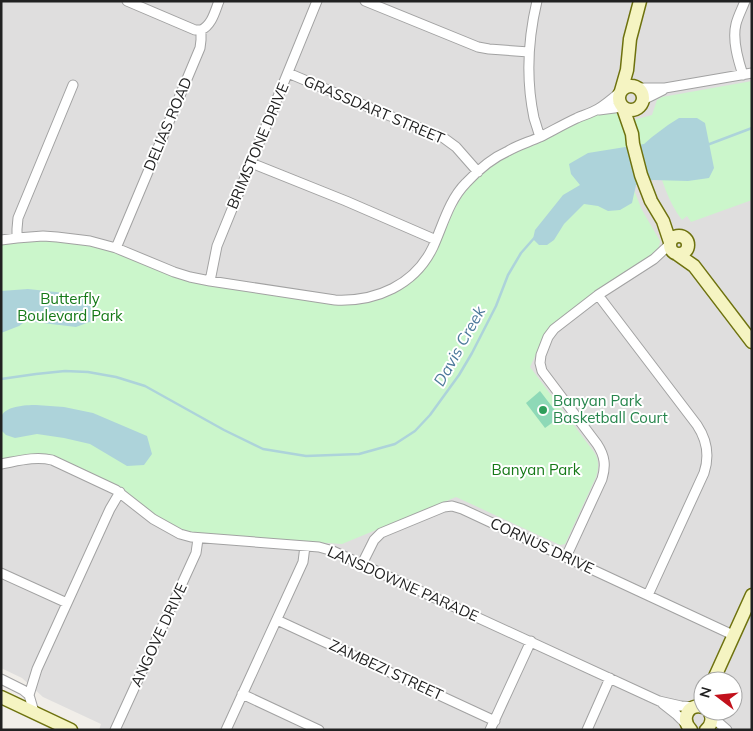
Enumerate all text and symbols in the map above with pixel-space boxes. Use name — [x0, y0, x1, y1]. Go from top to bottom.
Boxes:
street label: GRASSDART STREET — [301, 71, 447, 148]
street label: DELIAS ROAD — [139, 74, 196, 174]
street label: BRIMSTONE DRIVE — [222, 80, 293, 212]
park label: Butterfly Boulevard Park — [17, 289, 123, 325]
water label: Davis Creek — [429, 302, 489, 389]
place label: Banyan Park Basketball Court — [553, 391, 668, 427]
marker: Banyan Park Basketball Court — [537, 404, 549, 416]
park label: Banyan Park — [491, 460, 581, 479]
street label: CORNUS DRIVE — [487, 513, 597, 578]
street label: LANSDOWNE PARADE — [325, 542, 482, 626]
street label: ANGOVE DRIVE — [126, 580, 191, 690]
street label: ZAMBEZI STREET — [326, 635, 446, 704]
north arrow — [693, 671, 743, 721]
text: N — [695, 685, 716, 700]

